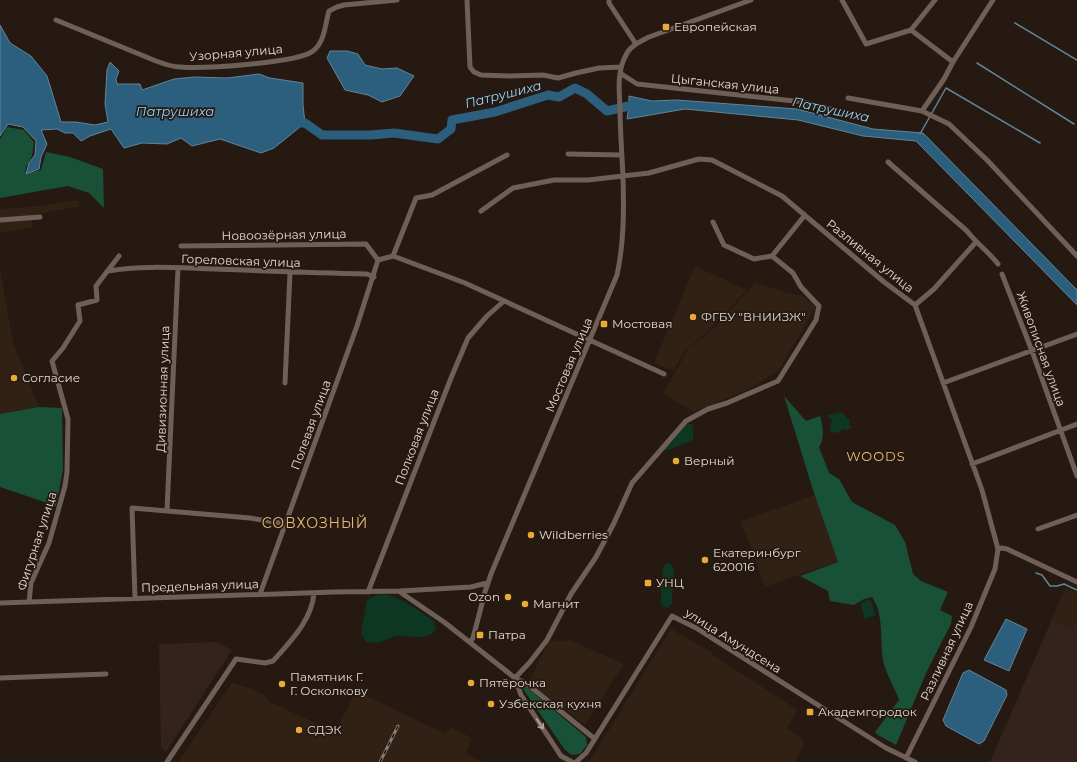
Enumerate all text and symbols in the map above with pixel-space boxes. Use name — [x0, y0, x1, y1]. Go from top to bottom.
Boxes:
place label: Европейская — [674, 19, 757, 34]
marker: Европейская — [661, 22, 671, 32]
street label: Узорная улица — [189, 41, 283, 64]
street label: Цыганская улица — [670, 70, 780, 97]
water label: Патрушиха — [463, 77, 543, 111]
water label: Патрушиха — [791, 93, 871, 125]
water label: Патрушиха — [136, 103, 214, 119]
street label: Разливная улица — [824, 216, 917, 295]
street label: Новоозёрная улица — [221, 226, 347, 243]
street label: Гореловская улица — [181, 251, 301, 270]
street label: Живописная улица — [1014, 289, 1069, 408]
place label: ФГБУ "ВНИИЗЖ" — [701, 309, 806, 324]
marker: ФГБУ "ВНИИЗЖ" — [688, 312, 698, 322]
street label: Мостовая улица — [542, 315, 595, 414]
place label: Мостовая — [612, 316, 672, 331]
marker: Мостовая — [599, 319, 609, 329]
street label: Дивизионная улица — [153, 325, 172, 453]
place label: Согласие — [22, 370, 80, 385]
marker: Согласие — [9, 373, 19, 383]
street label: Полевая улица — [287, 378, 334, 472]
street label: Полковая улица — [391, 387, 442, 487]
district label: WOODS — [846, 448, 906, 464]
place label: Верный — [684, 453, 734, 468]
marker: Верный — [671, 456, 681, 466]
street label: Фигурная улица — [13, 490, 60, 592]
district label: СОВХОЗНЫЙ — [262, 514, 368, 532]
place label: Wildberries — [539, 527, 608, 542]
marker: Wildberries — [526, 530, 536, 540]
place label: Екатеринбург 620016 — [713, 545, 801, 574]
marker: Екатеринбург 620016 — [700, 555, 710, 565]
place label: УНЦ — [656, 575, 684, 590]
street label: Предельная улица — [141, 576, 259, 595]
marker: УНЦ — [643, 578, 653, 588]
place label: Ozon — [468, 589, 500, 604]
marker: Ozon — [503, 592, 513, 602]
place label: Магнит — [533, 596, 580, 611]
marker: Магнит — [520, 599, 530, 609]
street label: Разливная улица — [917, 599, 976, 703]
street label: улица Амундсена — [681, 604, 784, 676]
place label: Патра — [488, 627, 526, 642]
marker: Патра — [475, 630, 485, 640]
place label: Памятник Г. Г. Осколкову — [290, 669, 368, 698]
place label: Пятёрочка — [479, 675, 546, 690]
marker: Пятёрочка — [466, 678, 476, 688]
marker: Памятник Г. Г. Осколкову — [277, 679, 287, 689]
place label: Узбекская кухня — [499, 696, 602, 711]
marker: Узбекская кухня — [486, 699, 496, 709]
place label: Академгородок — [818, 704, 917, 719]
marker: Академгородок — [805, 707, 815, 717]
one-way arrow — [536, 718, 544, 729]
place label: СДЭК — [307, 722, 342, 737]
marker: СДЭК — [294, 725, 304, 735]

